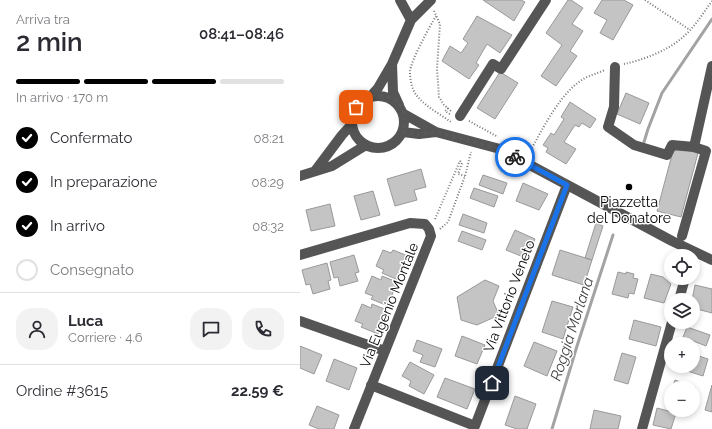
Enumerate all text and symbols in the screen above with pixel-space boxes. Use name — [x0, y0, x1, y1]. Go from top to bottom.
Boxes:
text: Arriva tra — [16, 12, 70, 27]
text: 08:41–08:46 — [199, 25, 284, 43]
text: 2 min — [16, 27, 83, 57]
text: In arrivo · 170 m — [16, 90, 108, 105]
pin — [339, 90, 373, 124]
icon: bag — [345, 96, 367, 118]
icon: check — [16, 127, 38, 149]
text: Confermato — [50, 129, 132, 147]
text: 08:21 — [254, 131, 284, 146]
courier — [495, 137, 535, 177]
icon: bike — [504, 146, 526, 168]
icon: check — [16, 171, 38, 193]
text: In preparazione — [50, 173, 157, 191]
text: 08:29 — [251, 175, 284, 190]
marker: Piazzetta del Donatore — [624, 182, 634, 192]
place label: Piazzetta del Donatore — [587, 194, 671, 226]
icon: check — [16, 215, 38, 237]
text: In arrivo — [50, 217, 105, 235]
text: 08:32 — [252, 219, 284, 234]
street label: Via Vittorio Veneto — [480, 238, 538, 354]
street label: Via Eugenio Montale — [357, 240, 421, 370]
map controls — [664, 249, 700, 417]
button: locate — [664, 249, 700, 285]
text: Consegnato — [50, 261, 134, 279]
water label: Roggia Morlana — [547, 275, 597, 383]
button: layers — [664, 293, 700, 329]
button: person — [16, 308, 58, 350]
button: chat — [190, 308, 232, 350]
button: phone — [242, 308, 284, 350]
text: Luca — [68, 312, 103, 330]
text: Corriere · 4.6 — [68, 330, 143, 345]
button: + — [664, 337, 700, 373]
pin — [475, 366, 509, 400]
icon: home — [481, 372, 503, 394]
button: − — [664, 381, 700, 417]
text: Ordine #3615 — [16, 382, 108, 400]
text: 22.59 € — [231, 382, 284, 400]

